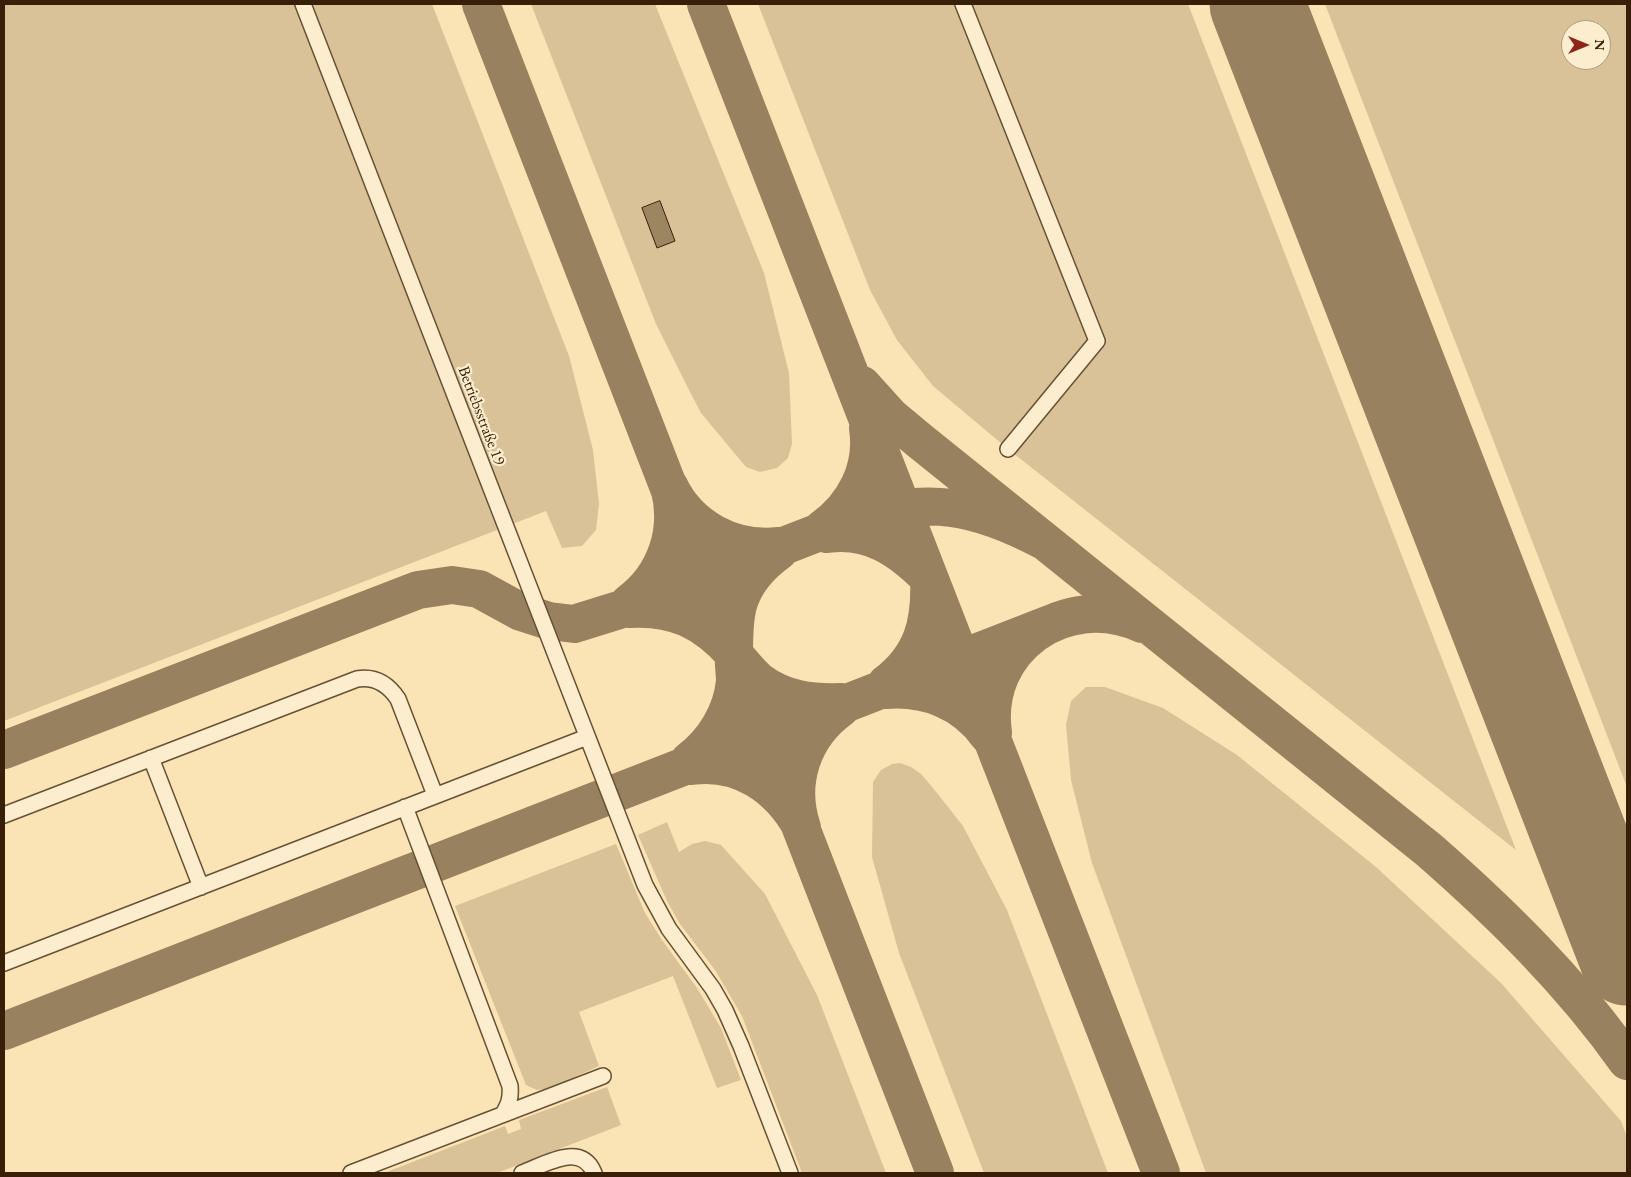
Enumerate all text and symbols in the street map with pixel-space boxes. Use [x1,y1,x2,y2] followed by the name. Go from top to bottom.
[1561,20,1611,70] north arrow
[1591,39,1609,51] text: N
[453,364,509,468] street label: Betriebsstraße 19

